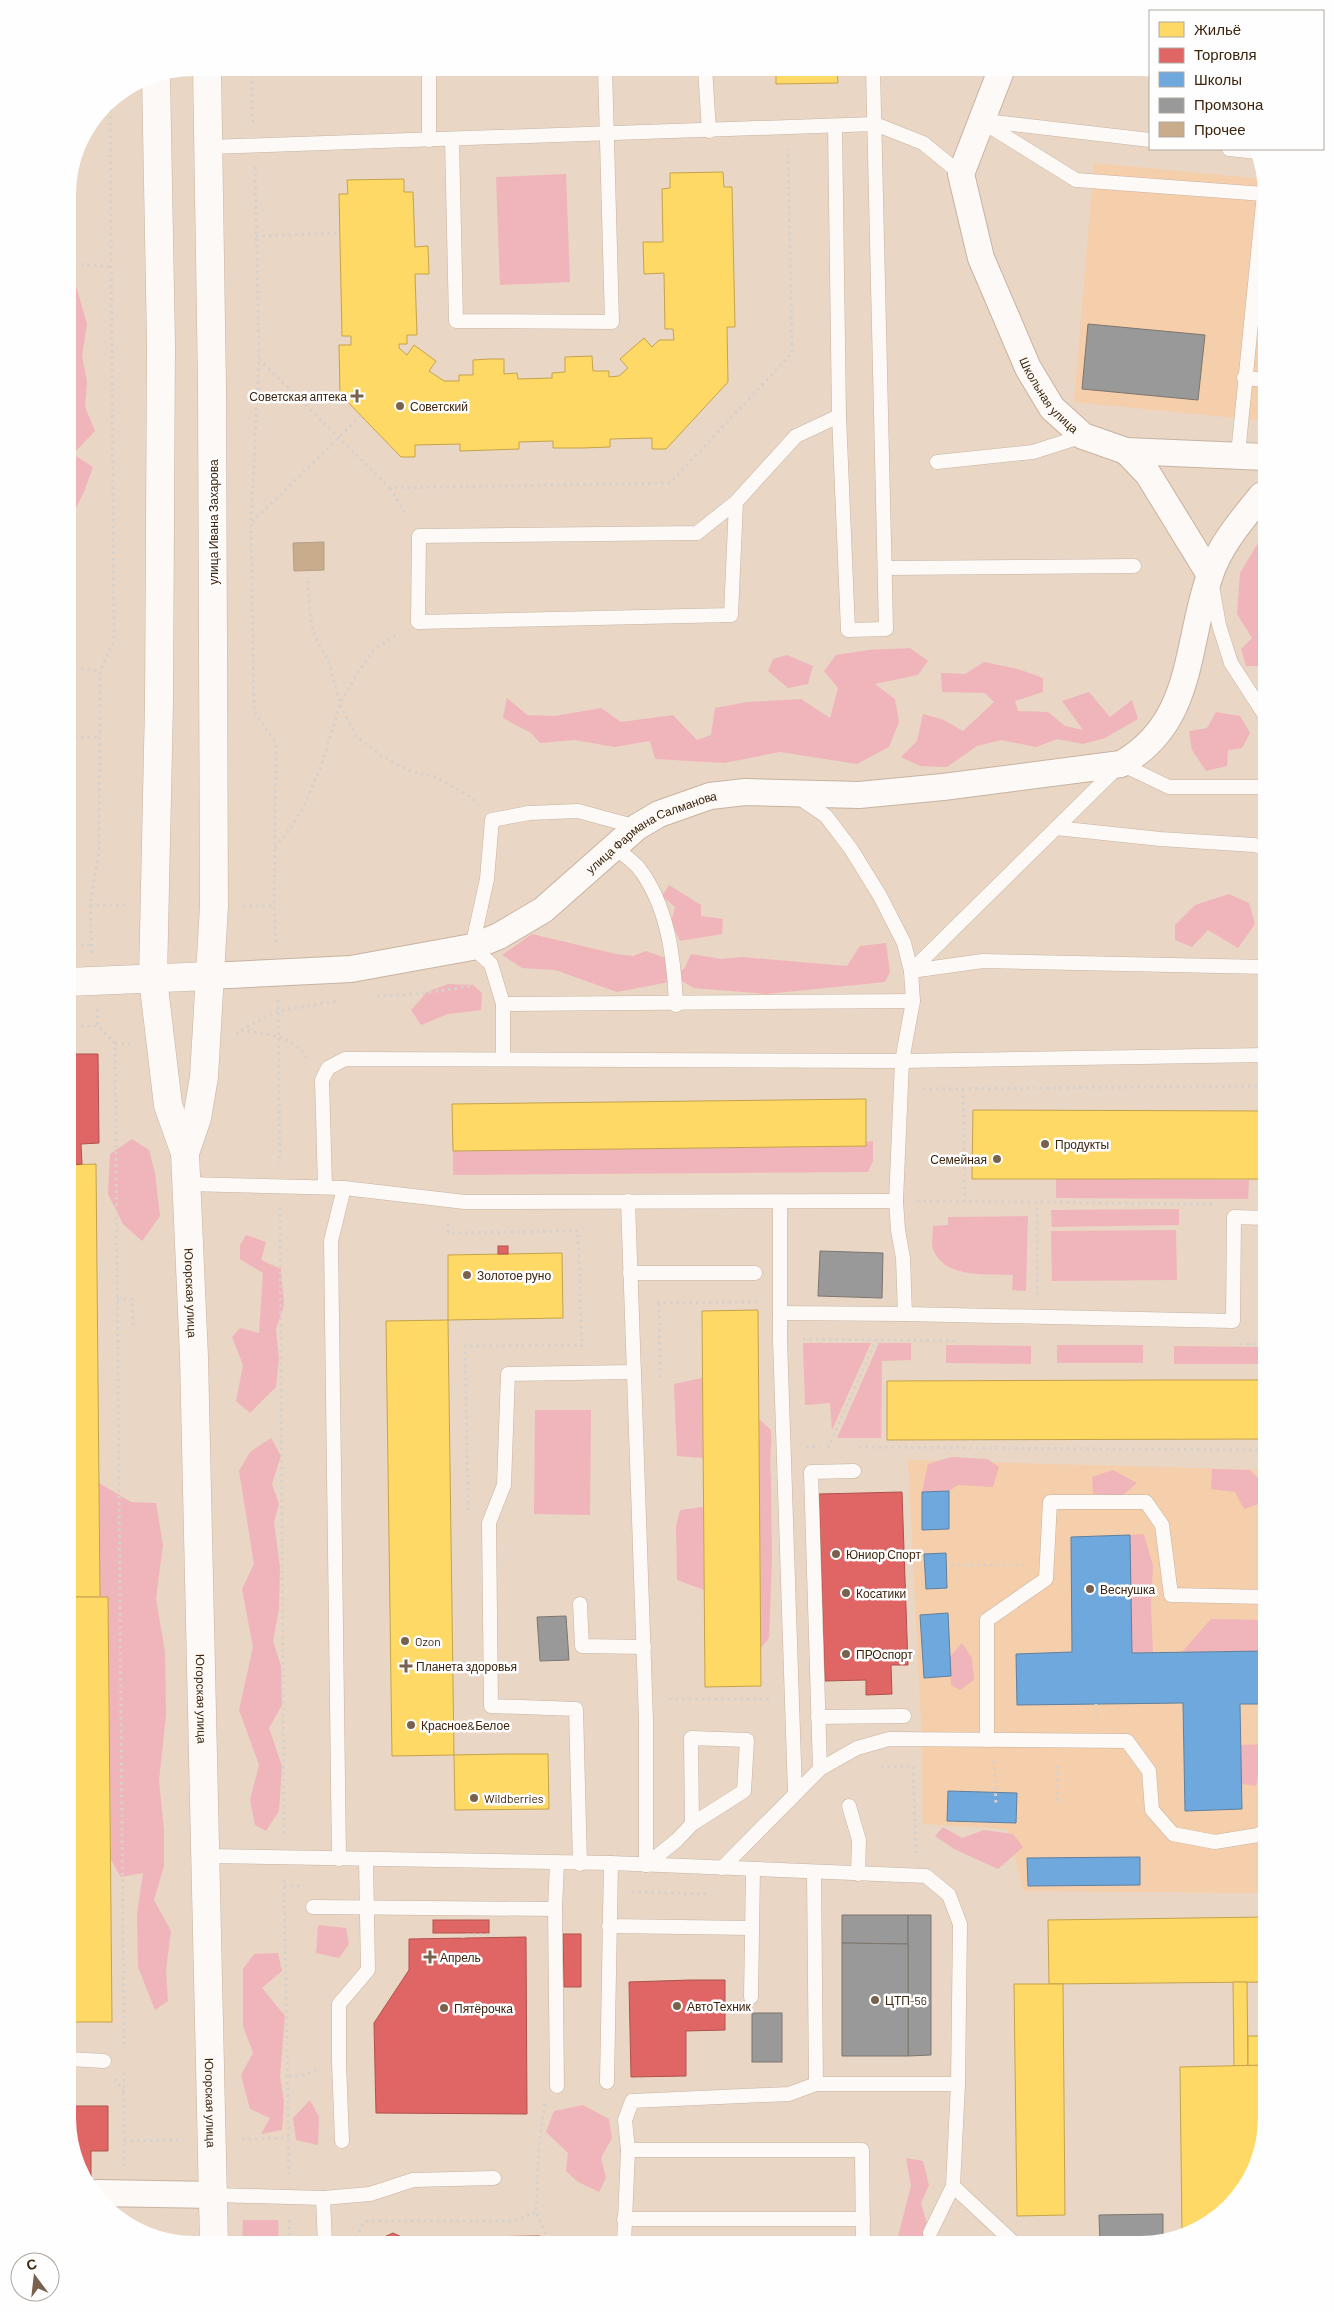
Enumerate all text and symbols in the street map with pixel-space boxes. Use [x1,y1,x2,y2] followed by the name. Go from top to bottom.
[1149,10,1324,150] legend
[1194,20,1241,38] text: Жильё
[1194,45,1257,63] text: Торговля
[1194,70,1242,88] text: Школы
[1194,95,1264,113] text: Промзона
[1194,120,1246,138] text: Прочее
[1017,355,1082,436] street label: Школьная улица
[249,389,347,403] place label: Советская аптека
[351,390,363,402] marker: Советская аптека
[410,399,468,413] place label: Советский
[394,400,406,412] marker: Советский
[206,459,221,585] street label: улица Ивана Захарова
[583,788,718,877] street label: улица Фармана Салманова
[1055,1137,1109,1152] place label: Продукты
[1039,1138,1051,1150] marker: Продукты
[930,1152,987,1166] place label: Семейная
[991,1153,1003,1165] marker: Семейная
[182,1248,200,1338] street label: Югорская улица
[477,1268,551,1283] place label: Золотое руно
[461,1269,473,1281] marker: Золотое руно
[846,1547,921,1562] place label: Юниор Спорт
[830,1548,842,1560] marker: Юниор Спорт
[1100,1582,1155,1597] place label: Веснушка
[1084,1583,1096,1595] marker: Веснушка
[856,1586,906,1600] place label: Косатики
[840,1587,852,1599] marker: Косатики
[415,1634,441,1648] place label: Ozon
[399,1635,411,1647] marker: Ozon
[856,1647,913,1662] place label: ПРОспорт
[840,1648,852,1660] marker: ПРОспорт
[193,1654,210,1744] street label: Югорская улица
[416,1659,517,1674] place label: Планета здоровья
[400,1660,412,1672] marker: Планета здоровья
[421,1718,510,1733] place label: Красное&Белое
[405,1719,417,1731] marker: Красное&Белое
[484,1791,544,1805] place label: Wildberries
[468,1792,480,1804] marker: Wildberries
[440,1950,481,1965] place label: Апрель
[424,1951,436,1963] marker: Апрель
[885,1993,927,2008] place label: ЦТП-56
[869,1994,881,2006] marker: ЦТП-56
[687,1999,752,2013] place label: АвтоТехник
[671,2000,683,2012] marker: АвтоТехник
[454,2001,513,2016] place label: Пятёрочка
[438,2002,450,2014] marker: Пятёрочка
[202,2058,219,2148] street label: Югорская улица
[10,2252,60,2302] north arrow
[24,2254,39,2273] text: С

